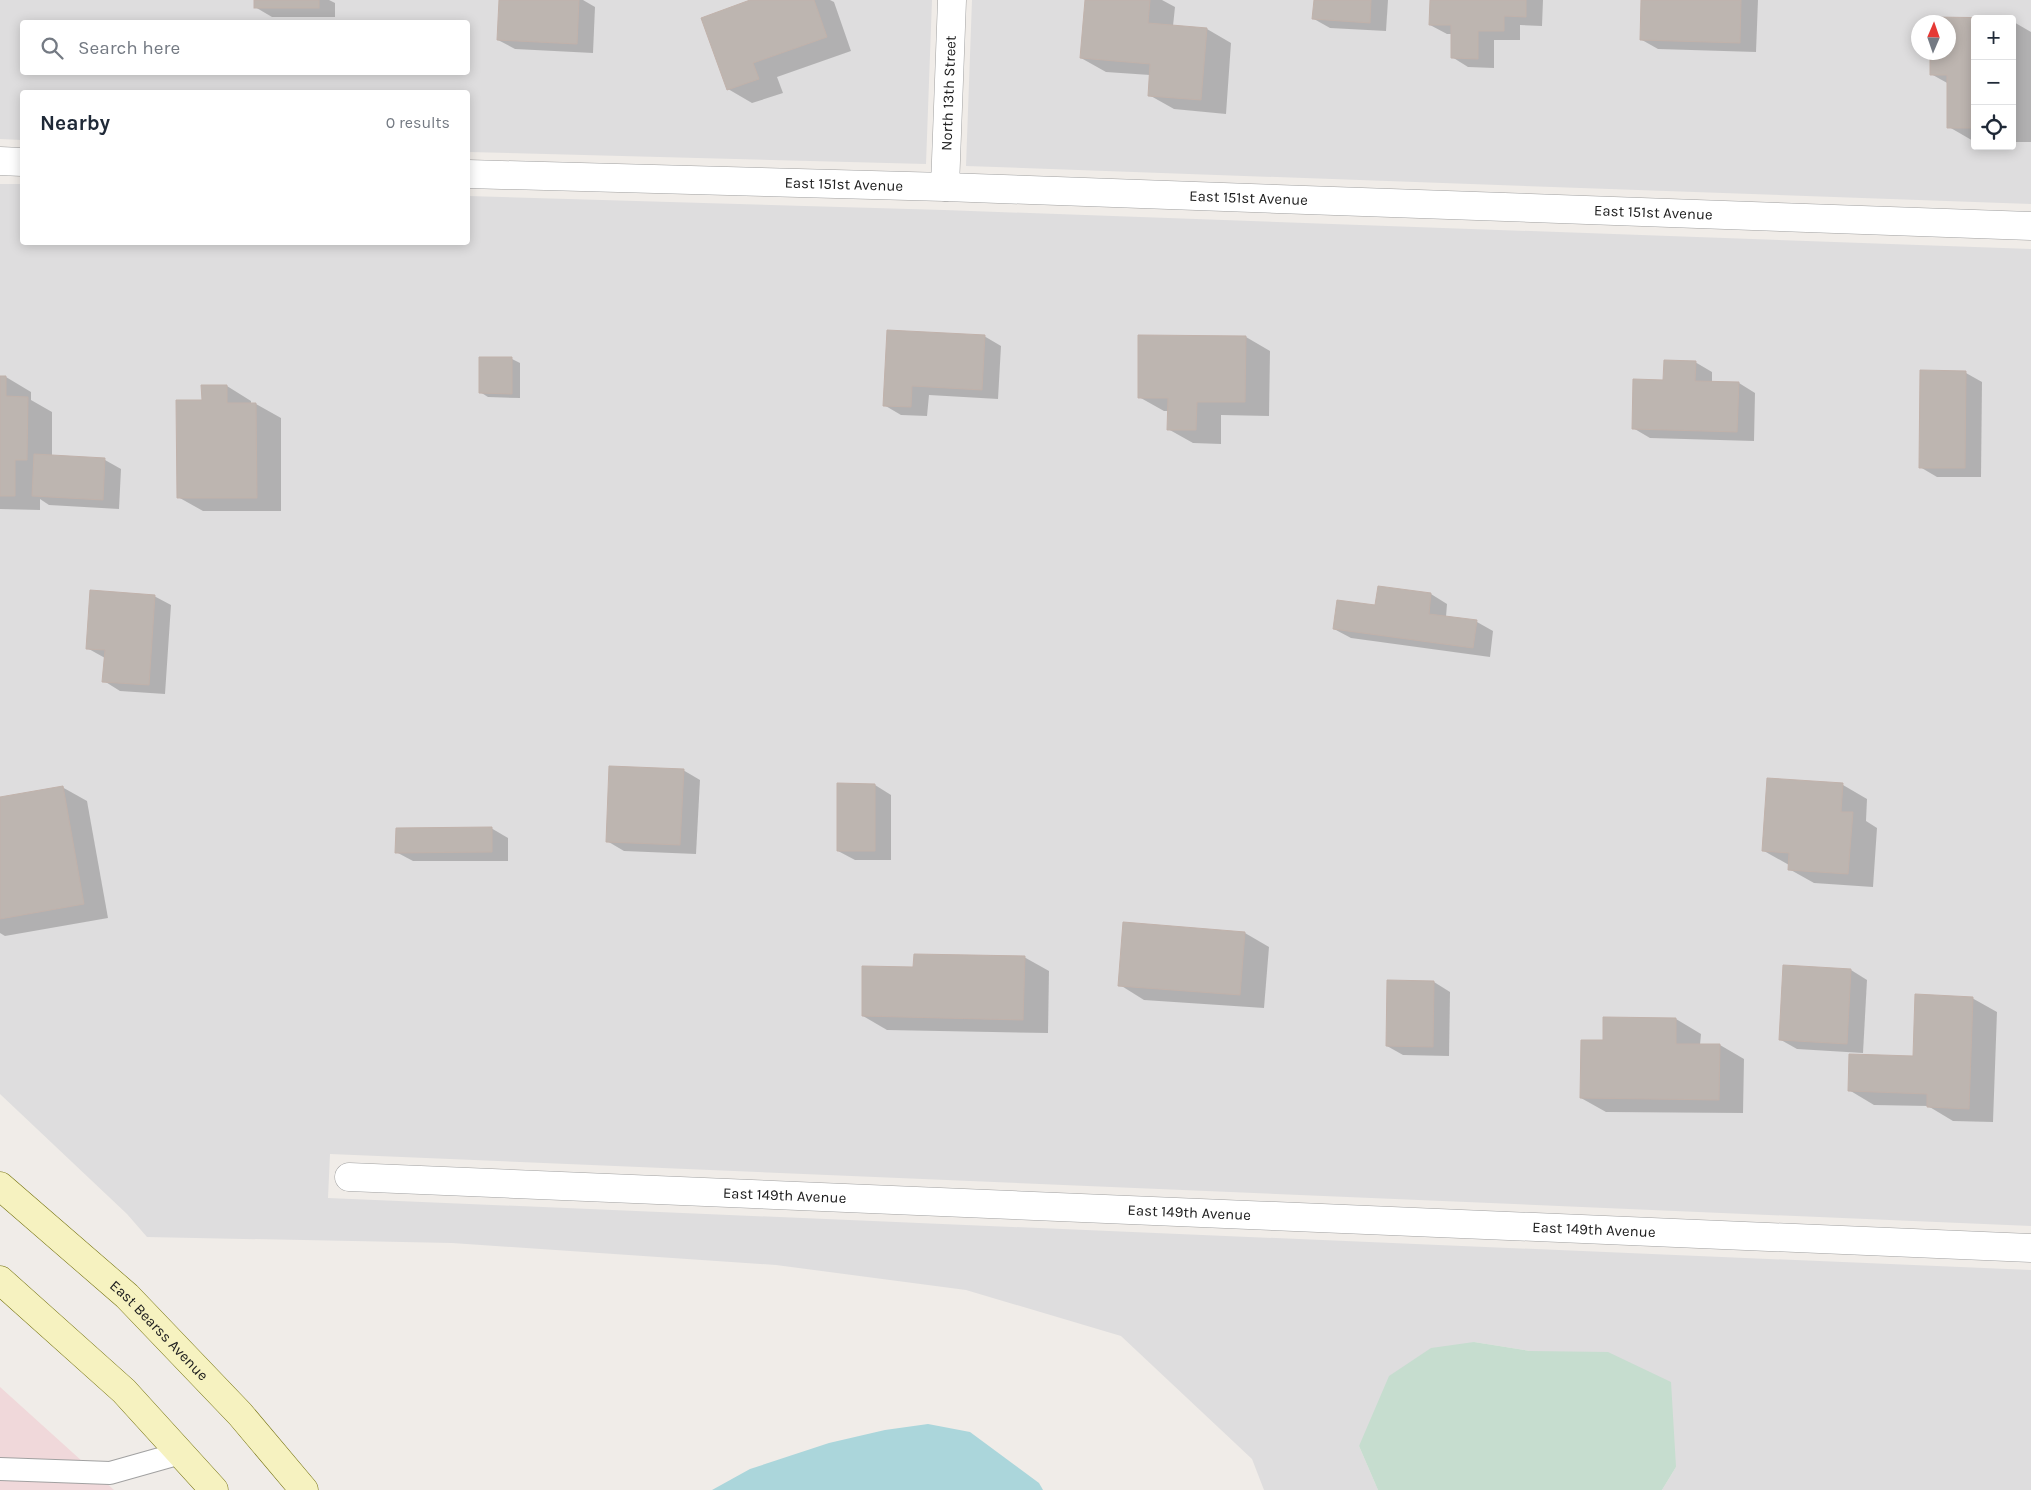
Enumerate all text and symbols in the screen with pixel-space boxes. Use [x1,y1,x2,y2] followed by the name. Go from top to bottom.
[1911,15,1956,60] north arrow
[1971,15,2016,150] map controls
[1971,15,2016,60] button: +
[20,20,470,75] search box
[38,34,66,62] icon: search
[937,35,960,151] street label: North 13th Street
[78,37,180,59] text: Search here
[1971,60,2016,105] button: −
[1971,105,2016,150] button: locate
[40,111,110,135] text: Nearby
[386,113,450,132] text: 0 results
[784,174,903,195] street label: East 151st Avenue
[1189,187,1308,209] street label: East 151st Avenue
[1594,201,1713,224] street label: East 151st Avenue
[723,1184,847,1207] street label: East 149th Avenue
[1127,1201,1251,1224] street label: East 149th Avenue
[1532,1218,1656,1241] street label: East 149th Avenue
[106,1276,212,1384] street label: East Bearss Avenue

